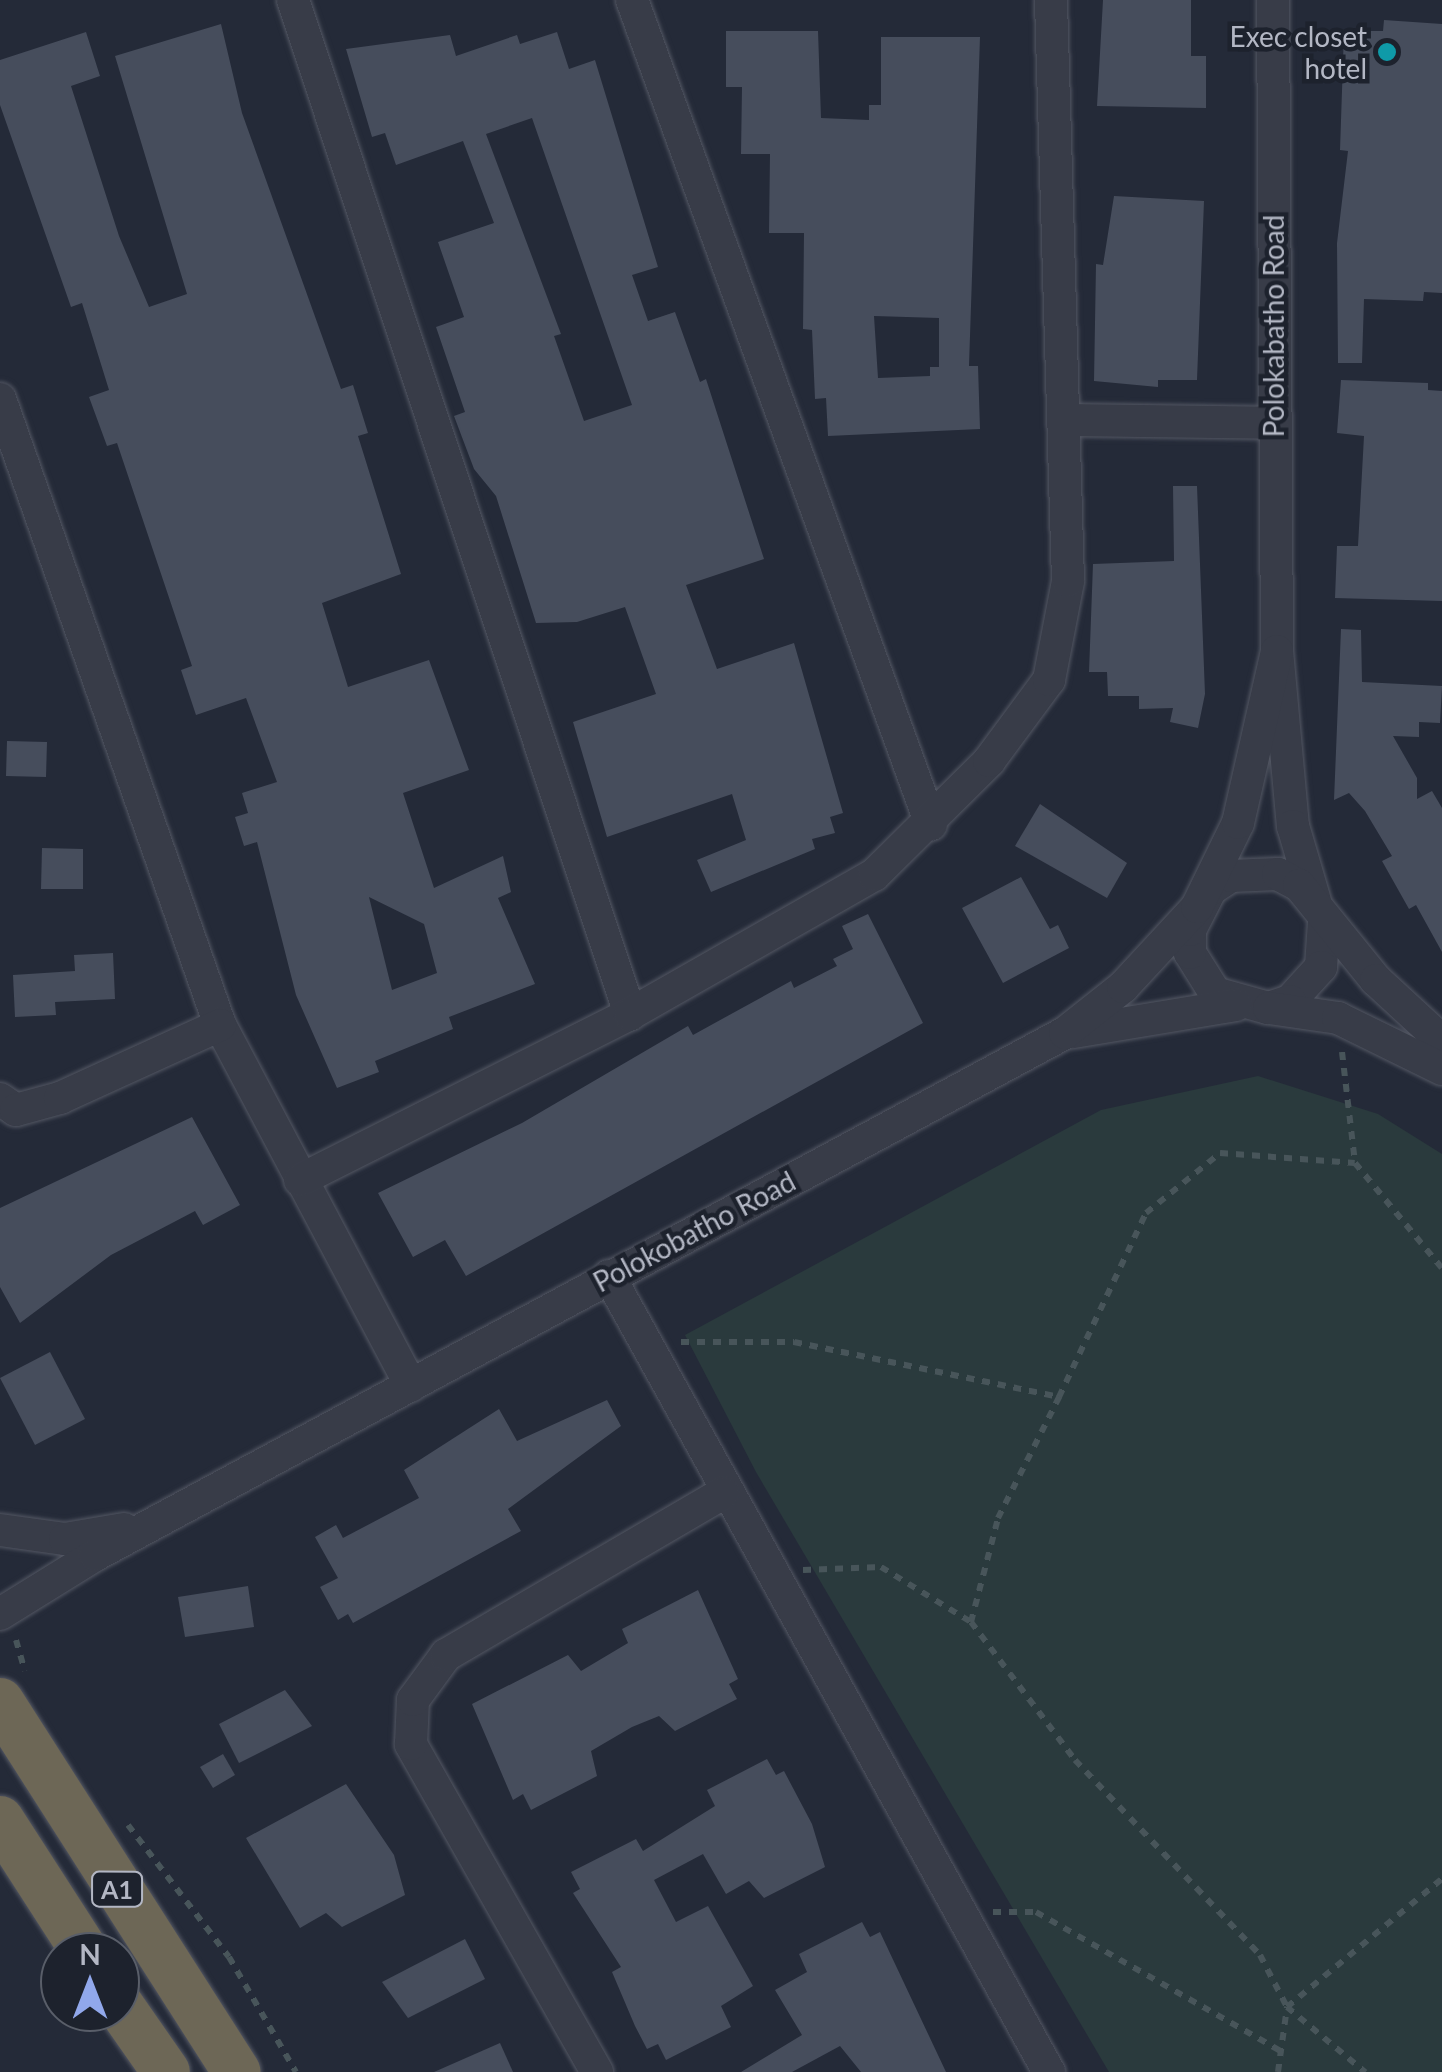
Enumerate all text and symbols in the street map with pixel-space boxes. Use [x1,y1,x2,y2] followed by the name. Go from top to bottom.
[1229,19,1367,85] place label: Exec closet hotel
[1376,41,1398,63] marker: Exec closet hotel
[1256,215,1290,437] street label: Polokabatho Road
[587,1164,801,1298] street label: Polokobatho Road
[90,1869,144,1909] road number: A1
[40,1932,140,2032] north arrow
[79,1937,101,1971] text: N

